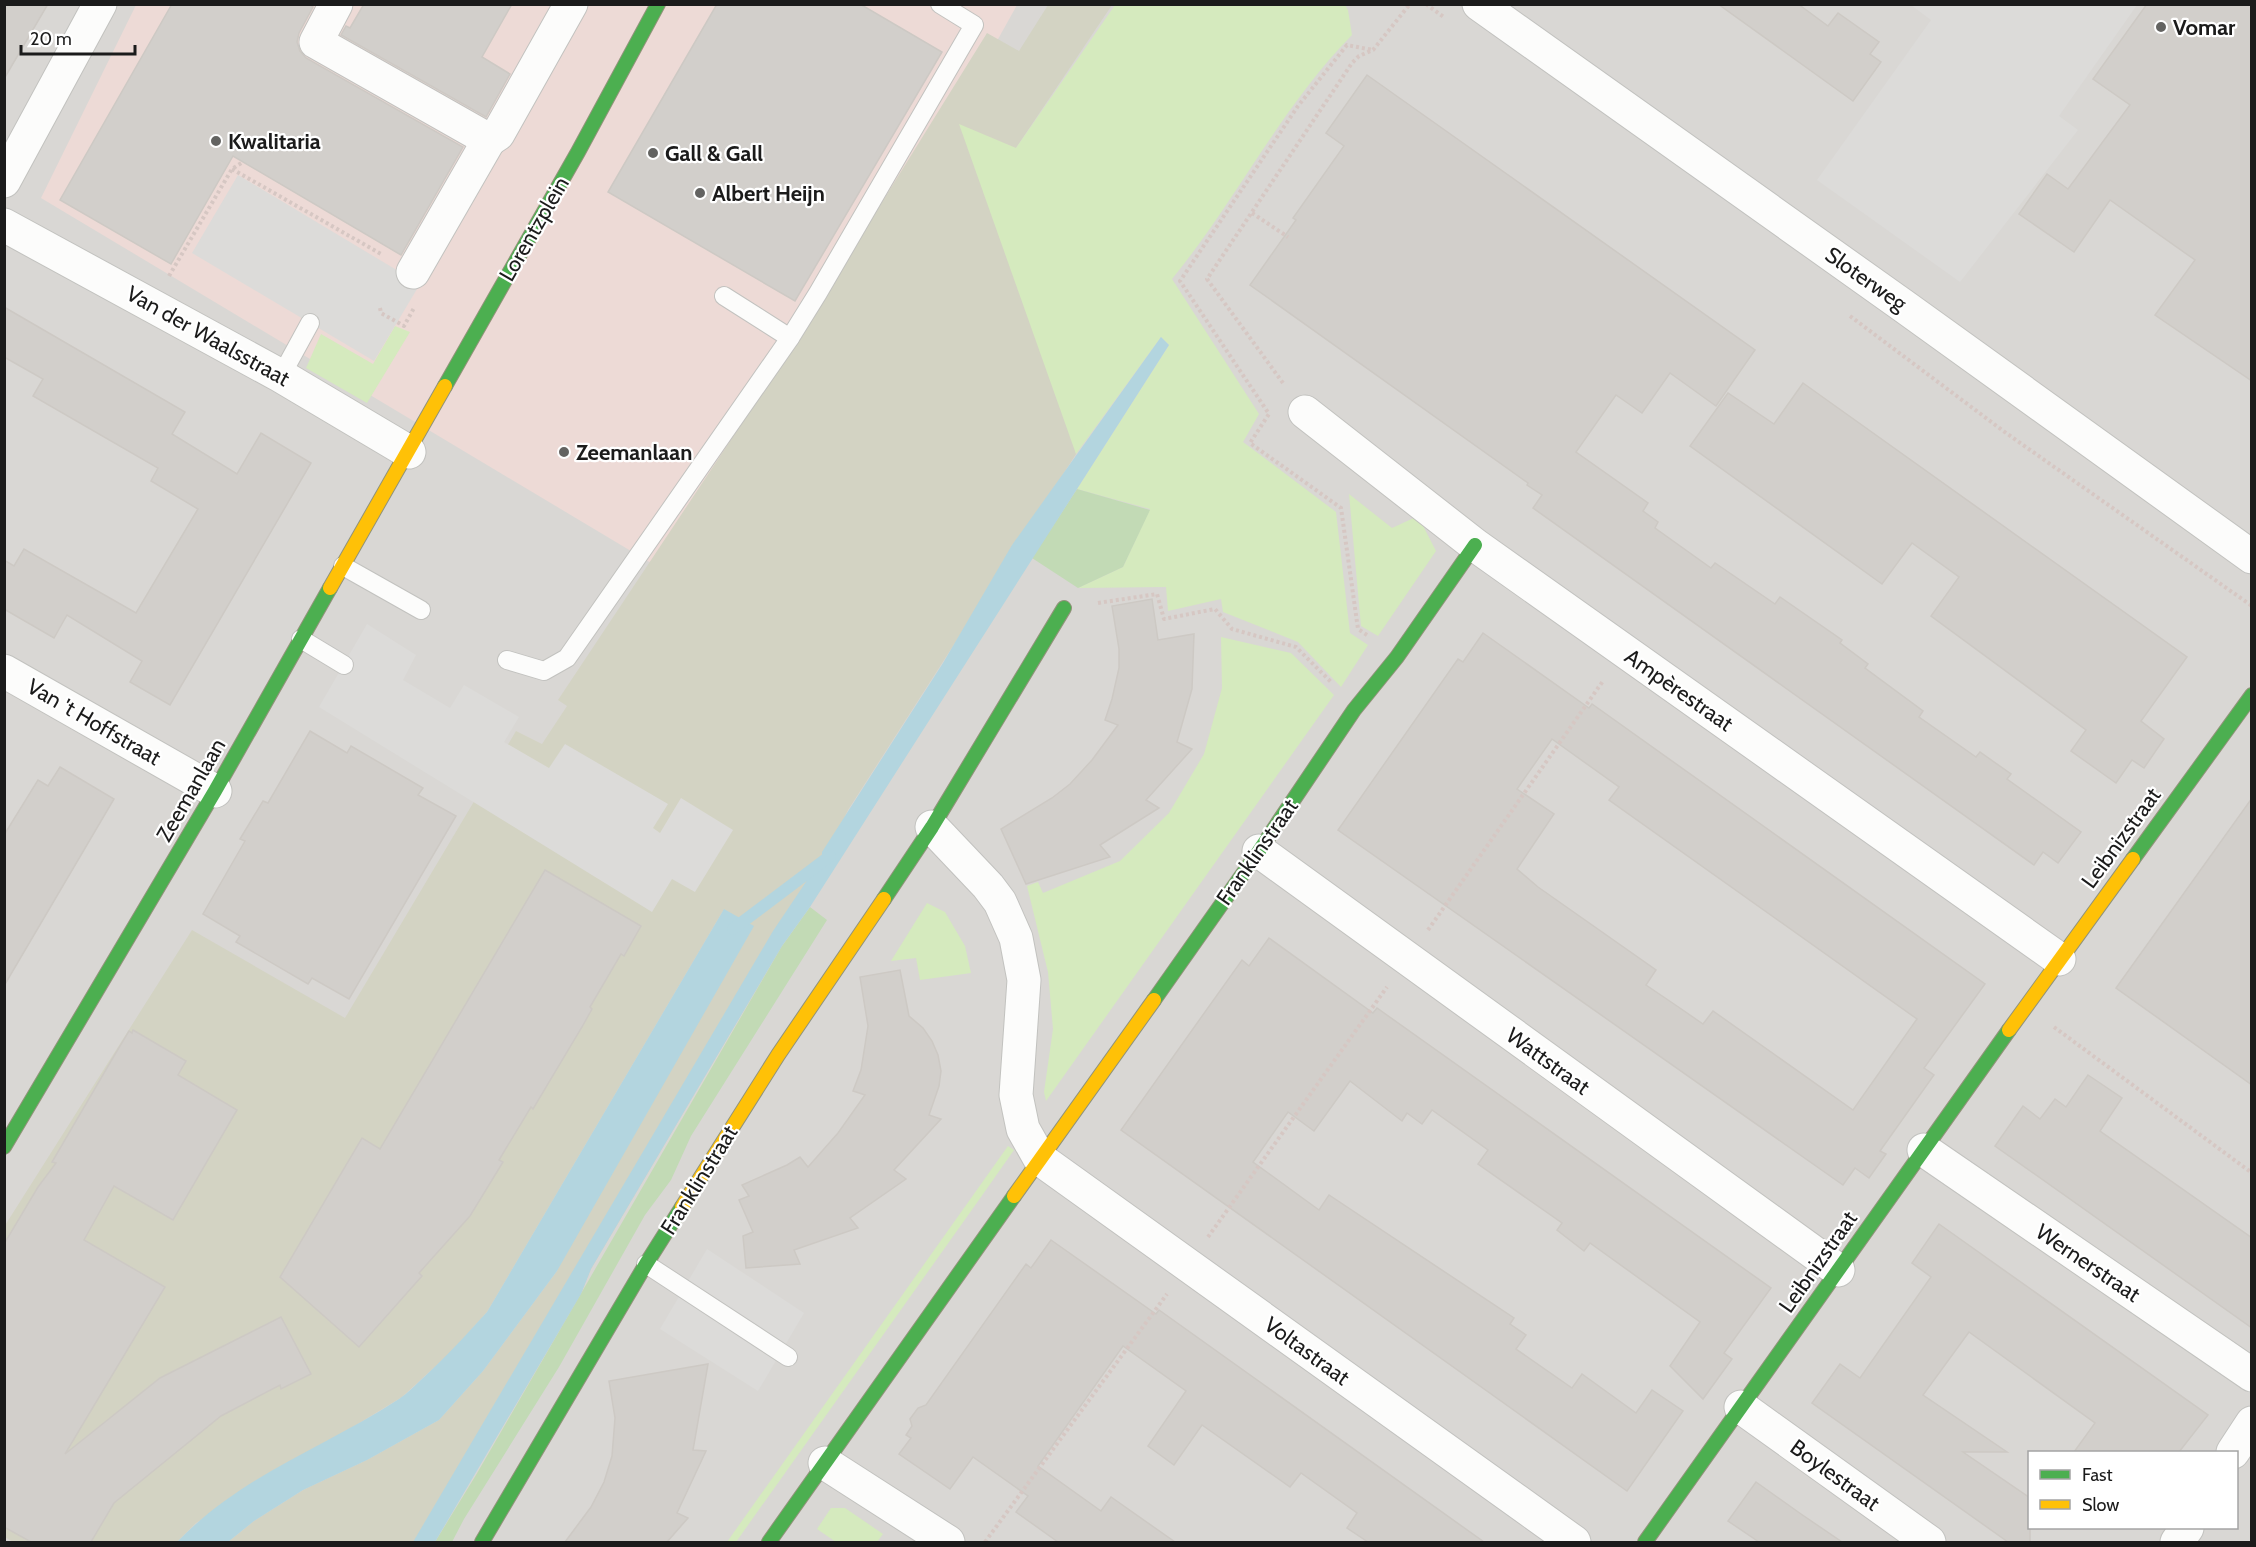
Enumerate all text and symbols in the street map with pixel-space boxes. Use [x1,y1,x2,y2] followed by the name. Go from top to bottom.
[2173,14,2236,41] place label: Vomar
[21,18,135,56] scale bar
[2154,20,2168,34] marker: Vomar
[30,28,72,50] text: 20 m
[228,128,321,155] place label: Kwalitaria
[209,134,223,148] marker: Kwalitaria
[665,140,763,167] place label: Gall & Gall
[646,146,660,160] marker: Gall & Gall
[493,172,575,286] street label: Lorentzplein
[712,180,825,207] place label: Albert Heijn
[693,186,707,200] marker: Albert Heijn
[1820,241,1913,317] street label: Sloterweg
[122,280,295,392] street label: Van der Waalsstraat
[576,439,692,466] place label: Zeemanlaan
[557,445,571,459] marker: Zeemanlaan
[1620,643,1739,738] street label: Ampèrestraat
[22,673,166,771] street label: Van 't Hoffstraat
[151,734,231,846] street label: Zeemanlaan
[2075,782,2167,894] street label: Leibnizstraat
[1210,793,1304,910] street label: Franklinstraat
[1501,1022,1596,1101] street label: Wattstraat
[655,1120,744,1240] street label: Franklinstraat
[1773,1205,1863,1318] street label: Leibnizstraat
[2031,1218,2146,1308] street label: Wernerstraat
[1259,1311,1355,1391] street label: Voltastraat
[1785,1433,1886,1517] street label: Boylestraat
[2028,1451,2238,1529] legend
[2082,1464,2113,1486] text: Fast
[2082,1494,2119,1516] text: Slow

